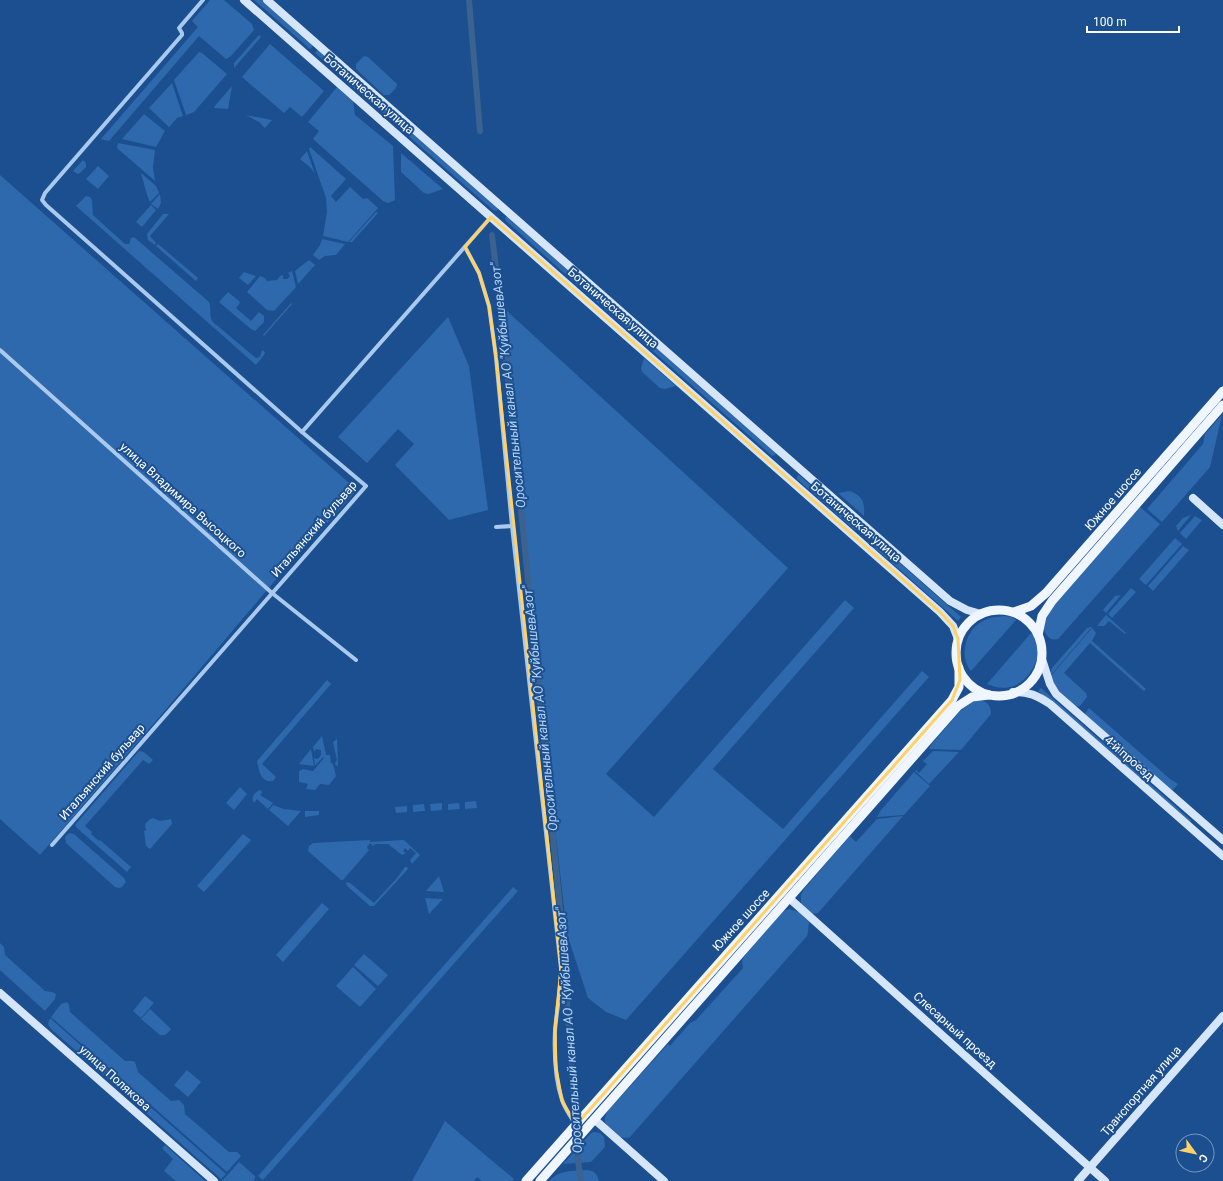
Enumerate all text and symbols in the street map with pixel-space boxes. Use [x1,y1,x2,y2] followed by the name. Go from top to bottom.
[1087,8,1179,34] scale bar
[1093,15,1127,29] text: 100 m
[321,51,417,137] street label: Ботаническая улица
[488,260,528,509] water label: Оросительный канал АО "КуйбышевАзот"
[565,265,661,351] street label: Ботаническая улица
[117,440,249,561] street label: улица Владимира Высоцкого
[1082,465,1144,533] street label: Южное шоссе
[268,478,360,580] street label: Итальянский бульвар
[808,479,904,565] street label: Ботаническая улица
[520,583,560,832] water label: Оросительный канал АО "КуйбышевАзот"
[56,721,148,823] street label: Итальянский бульвар
[1102,733,1156,783] street label: 4-й проезд
[710,886,772,954] street label: Южное шоссе
[553,905,585,1154] water label: Оросительный канал АО "КуйбышевАзот"
[911,989,999,1071] street label: Слесарный проезд
[76,1042,154,1114] street label: улица Полякова
[1098,1043,1184,1139] street label: Транспортная улица
[1175,1133,1215,1173] north arrow
[1196,1152,1210,1165] text: С

